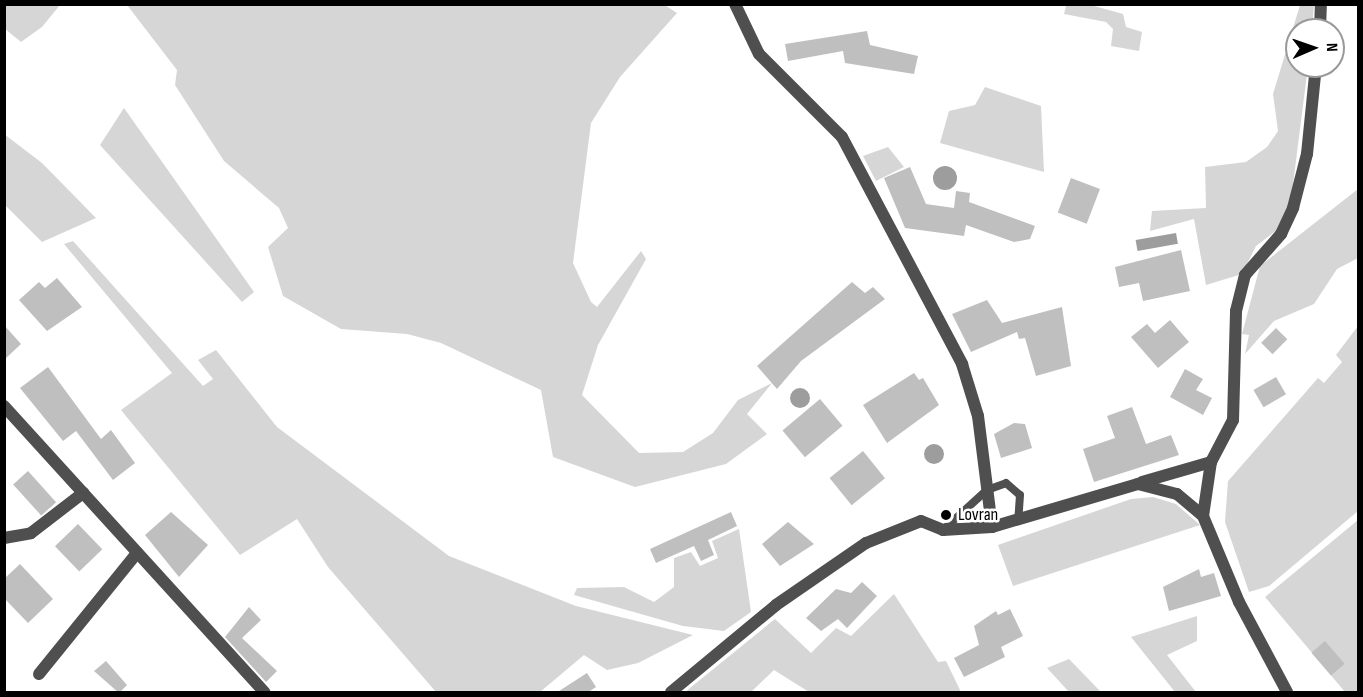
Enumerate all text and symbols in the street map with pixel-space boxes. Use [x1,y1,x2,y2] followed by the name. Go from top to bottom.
[1285,18,1345,78] north arrow
[1322,43,1341,52] text: N
[958,504,998,526] place label: Lovran
[939,508,953,522] marker: Lovran

